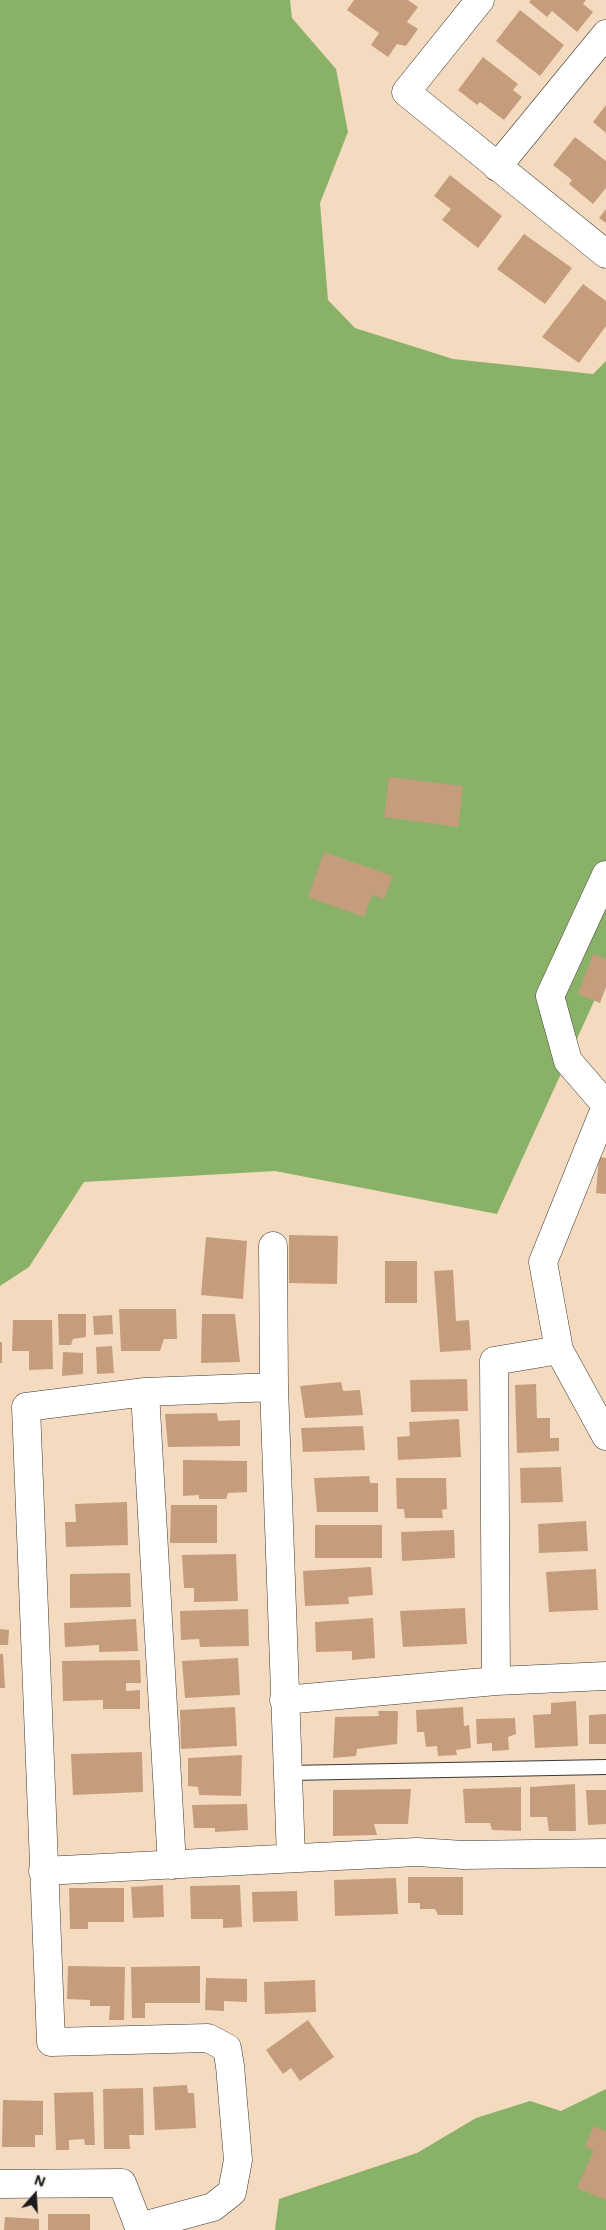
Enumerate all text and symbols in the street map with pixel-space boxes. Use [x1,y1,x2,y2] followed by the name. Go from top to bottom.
[10,2170,60,2220] north arrow
[32,2170,48,2191] text: N

